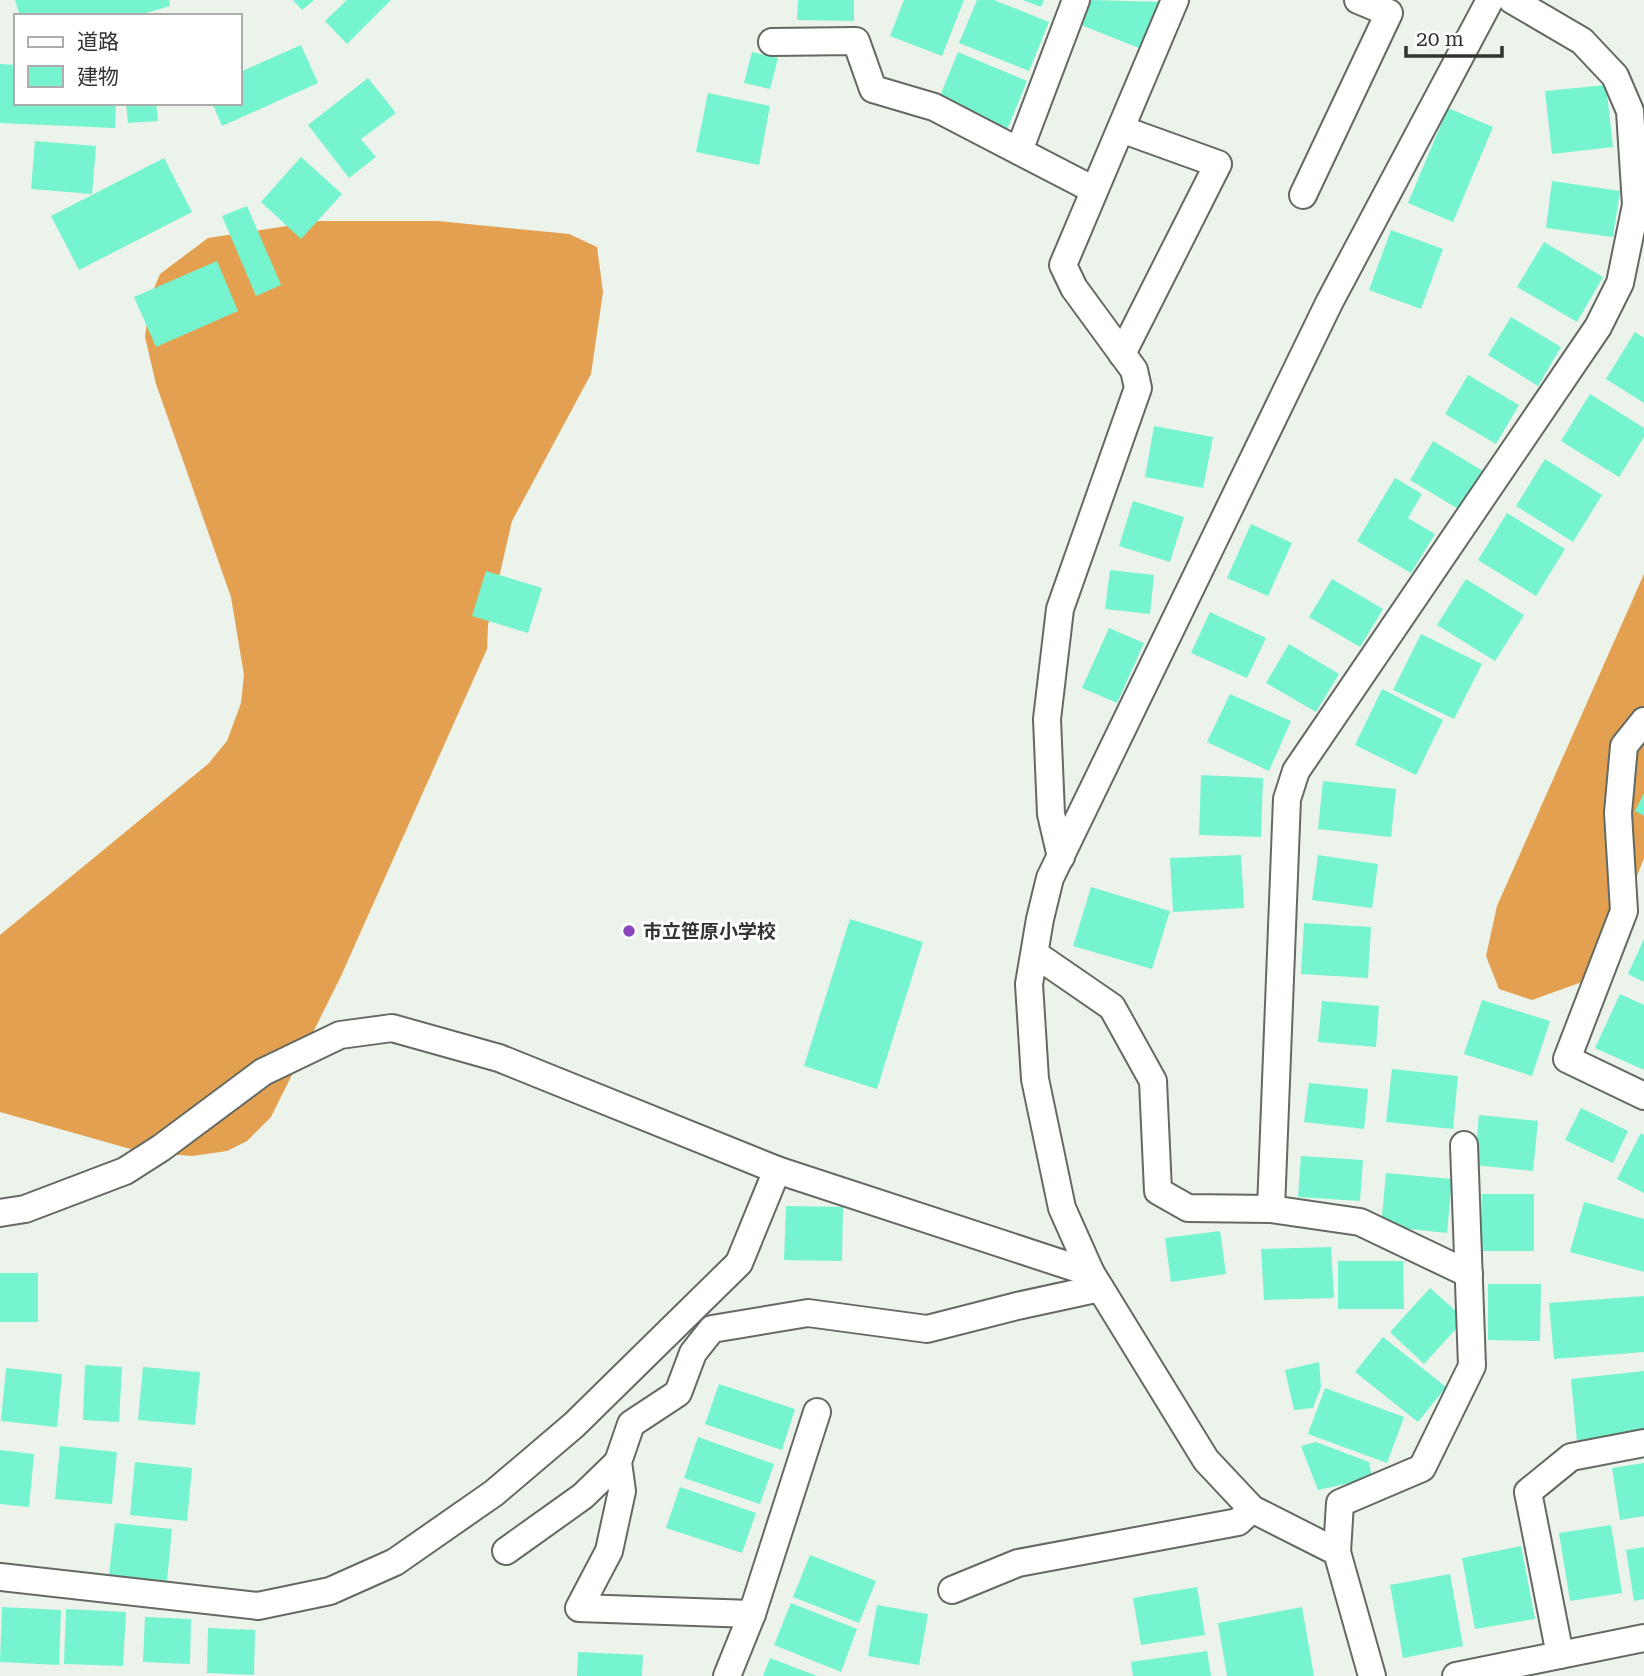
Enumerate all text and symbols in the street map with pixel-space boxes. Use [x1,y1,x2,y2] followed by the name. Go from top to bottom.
[14,14,242,105] legend
[1406,14,1502,58] scale bar
[1416,27,1464,51] text: 20 m
[77,30,119,54] text: 道路
[77,65,119,89] text: 建物
[643,920,776,943] place label: 市立笹原小学校
[621,923,637,939] marker: 市立笹原小学校

